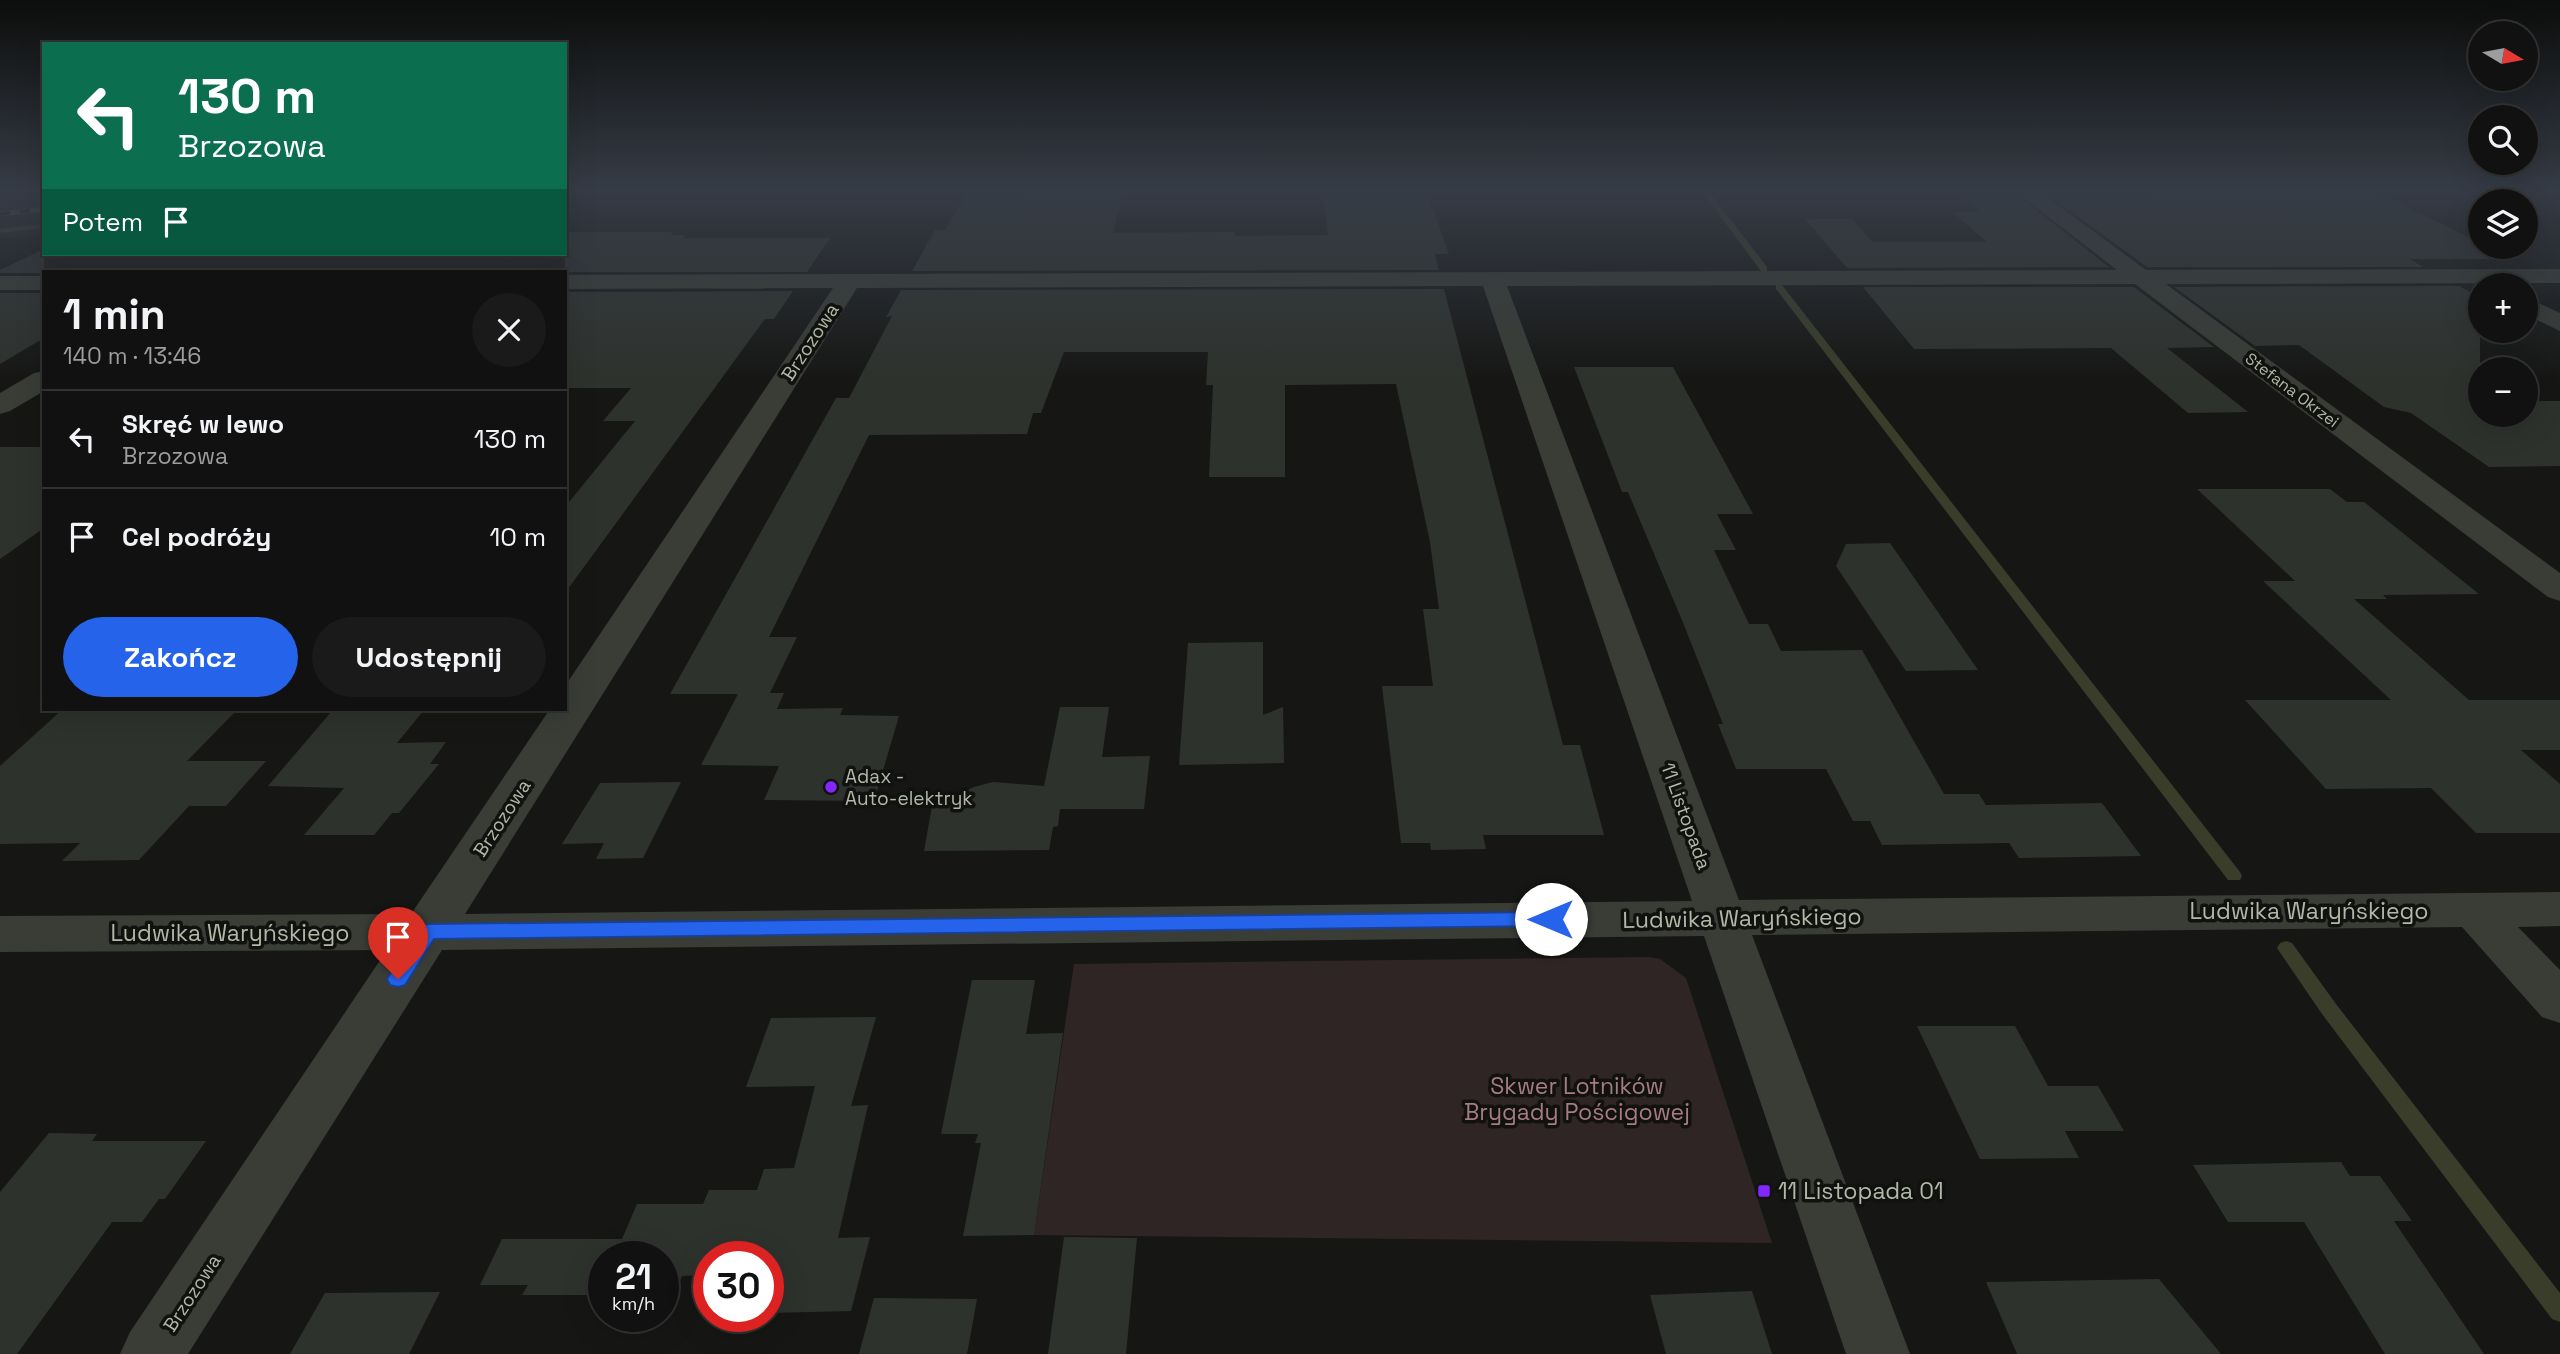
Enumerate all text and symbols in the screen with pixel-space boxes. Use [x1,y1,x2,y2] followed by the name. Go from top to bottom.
[2468,21,2538,91] north arrow
[2468,21,2538,427] map controls
[178,65,316,127] text: 130 m
[63,70,154,161] icon: left
[2468,105,2538,175] button: search
[178,126,326,166] text: Brzozowa
[2468,189,2538,259] button: layers
[157,203,195,241] icon: arrive
[63,205,143,239] text: Potem
[2468,273,2538,343] button: +
[63,288,166,341] text: 1 min
[472,293,546,367] button: close
[776,298,844,386] street label: Brzozowa
[63,341,201,371] text: 140 m · 13:46
[2241,348,2343,432] street label: Stefana Okrzei
[2468,357,2538,427] button: −
[122,407,284,441] text: Skręć w lewo
[63,420,101,458] icon: left
[474,422,546,456] text: 130 m
[122,441,228,471] text: Brzozowa
[63,518,101,556] icon: arrive
[122,520,271,554] text: Cel podróży
[489,520,546,554] text: 10 m
[63,617,298,697] button: Zakończ
[312,617,546,697] button: Udostępnij
[1655,759,1717,873] street label: 11 Listopada
[845,764,973,811] place label: Adax - Auto-elektryk
[468,774,536,862] street label: Brzozowa
[823,779,839,795] marker: Adax - Auto-elektryk
[1514,882,1588,956] position arrow
[2189,896,2429,926] street label: Ludwika Waryńskiego
[1622,901,1862,935] street label: Ludwika Waryńskiego
[368,907,428,979] pin
[110,918,350,948] street label: Ludwika Waryńskiego
[379,918,417,956] icon: arrive
[1464,1071,1690,1127] park label: Skwer Lotników Brygady Pościgowej
[1778,1176,1944,1206] place label: 11 Listopada 01
[1756,1183,1772,1199] marker: 11 Listopada 01
[693,1241,784,1332] speed limit sign: 30
[158,1249,226,1337] street label: Brzozowa
[615,1255,652,1299] text: 21
[612,1292,655,1315] text: km/h

